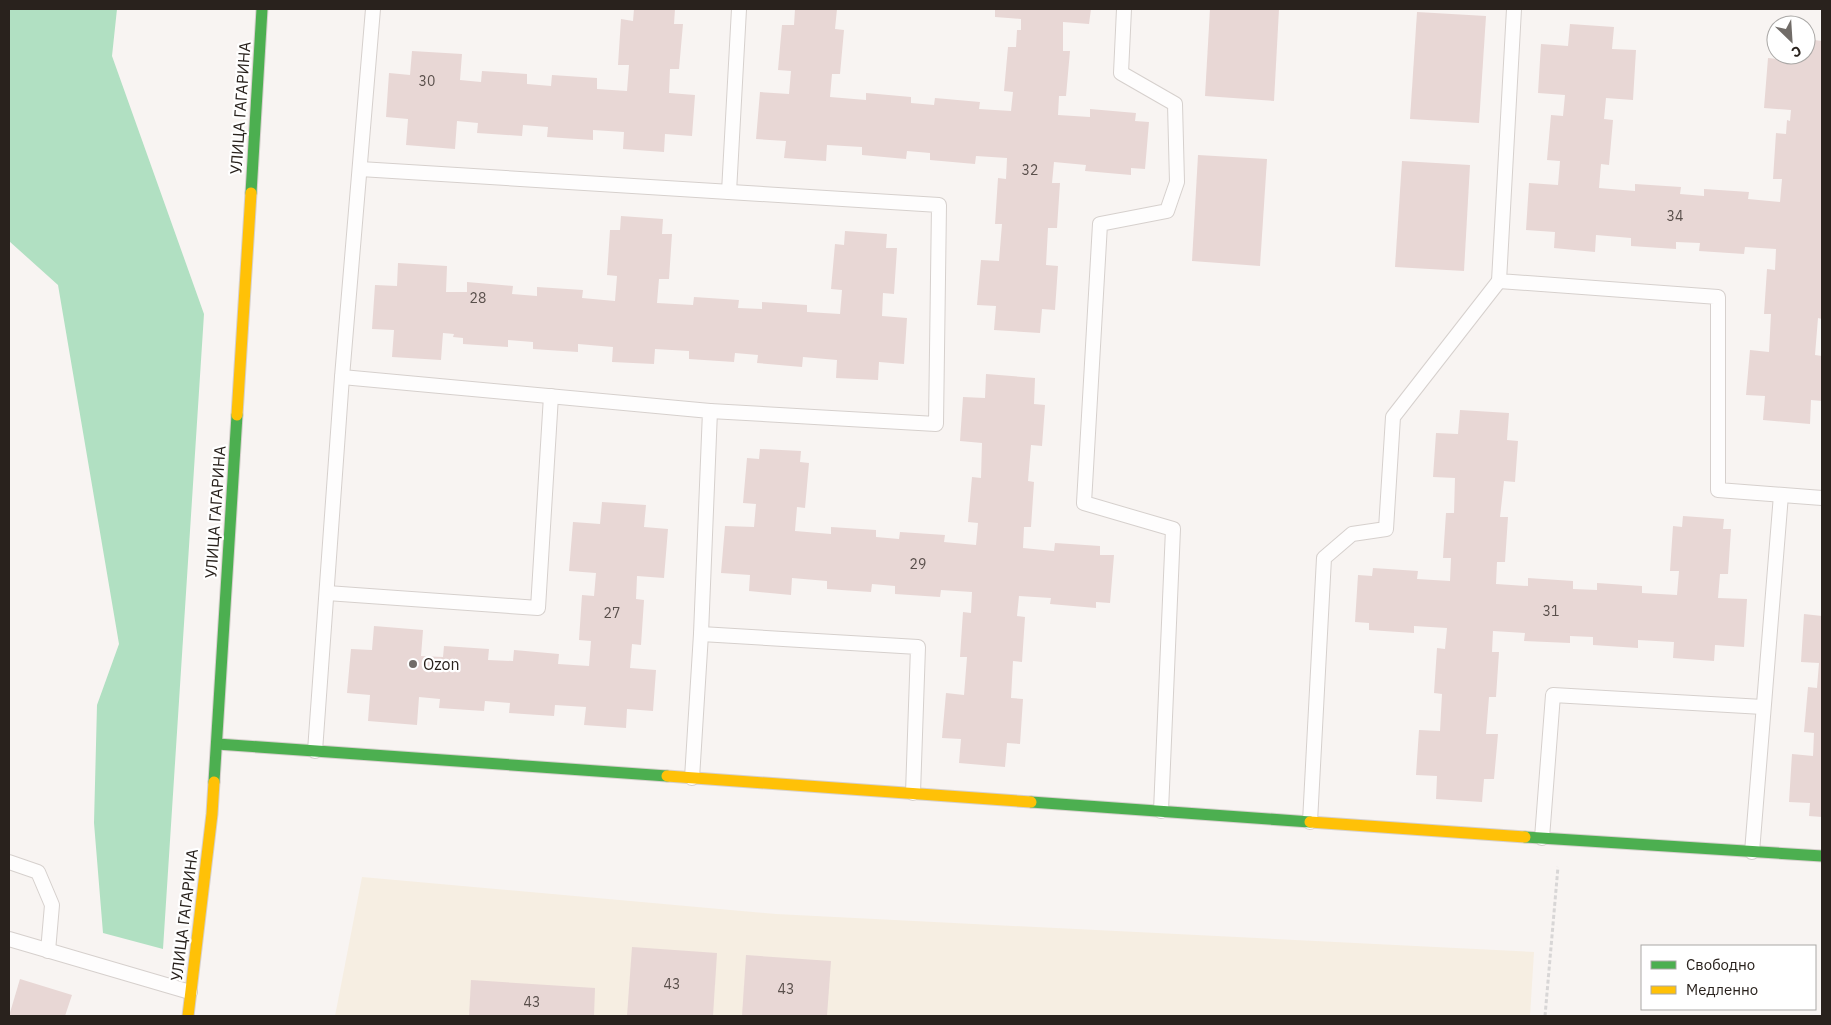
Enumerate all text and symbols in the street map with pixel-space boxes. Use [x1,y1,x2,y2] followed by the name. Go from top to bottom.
[1766,15,1816,65] north arrow
[225,41,255,175] street label: УЛИЦА ГАГАРИНА
[1789,42,1804,62] text: С
[419,72,435,90] house number: 30
[1022,161,1038,179] house number: 32
[1667,207,1683,225] house number: 34
[470,289,486,307] house number: 28
[200,445,230,579] street label: УЛИЦА ГАГАРИНА
[910,555,926,573] house number: 29
[1543,602,1559,620] house number: 31
[604,604,620,622] house number: 27
[423,654,460,674] place label: Ozon
[407,658,419,670] marker: Ozon
[166,848,202,982] street label: УЛИЦА ГАГАРИНА
[1641,945,1816,1010] legend
[1686,955,1755,974] text: Свободно
[664,975,680,993] house number: 43
[778,980,794,998] house number: 43
[1686,980,1758,999] text: Медленно
[524,993,540,1011] house number: 43

